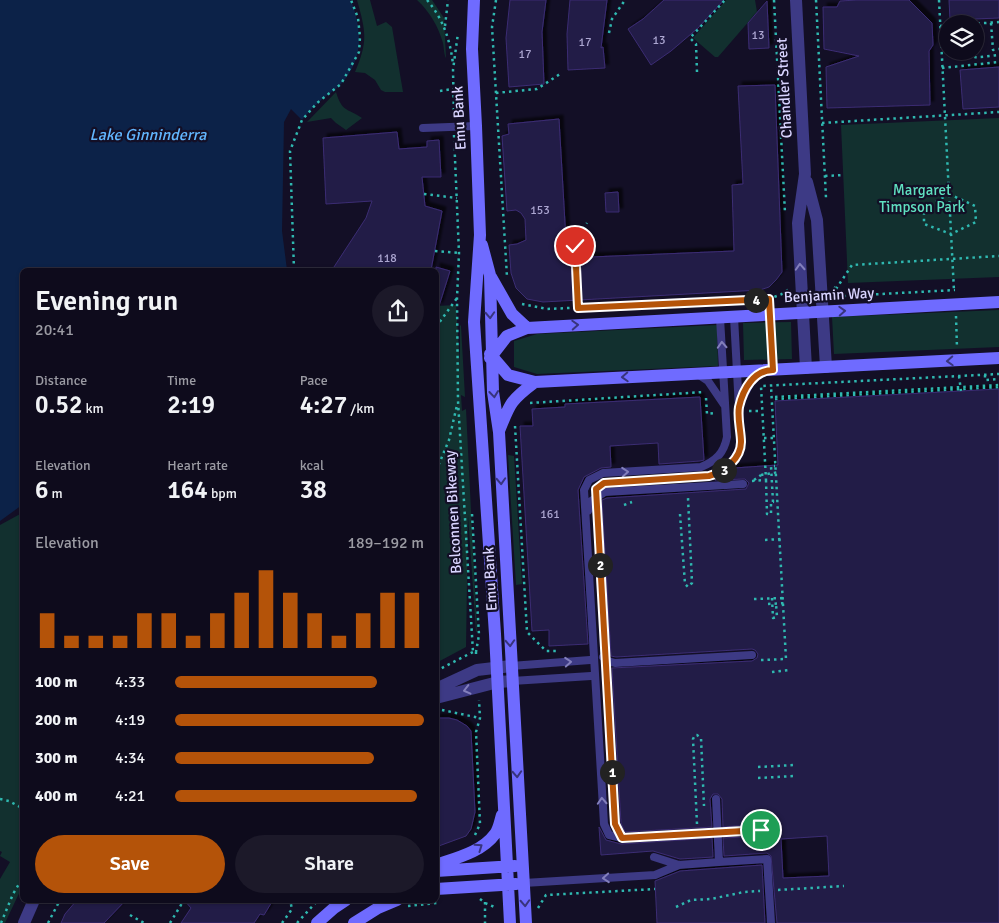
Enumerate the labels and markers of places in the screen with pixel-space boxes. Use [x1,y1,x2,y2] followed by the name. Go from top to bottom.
[554,225,596,267] pin
[744,288,768,312] pin: 4
[712,458,736,482] pin: 3
[588,552,612,578] pin: 2
[600,760,624,784] pin: 1
[740,809,782,851] pin

